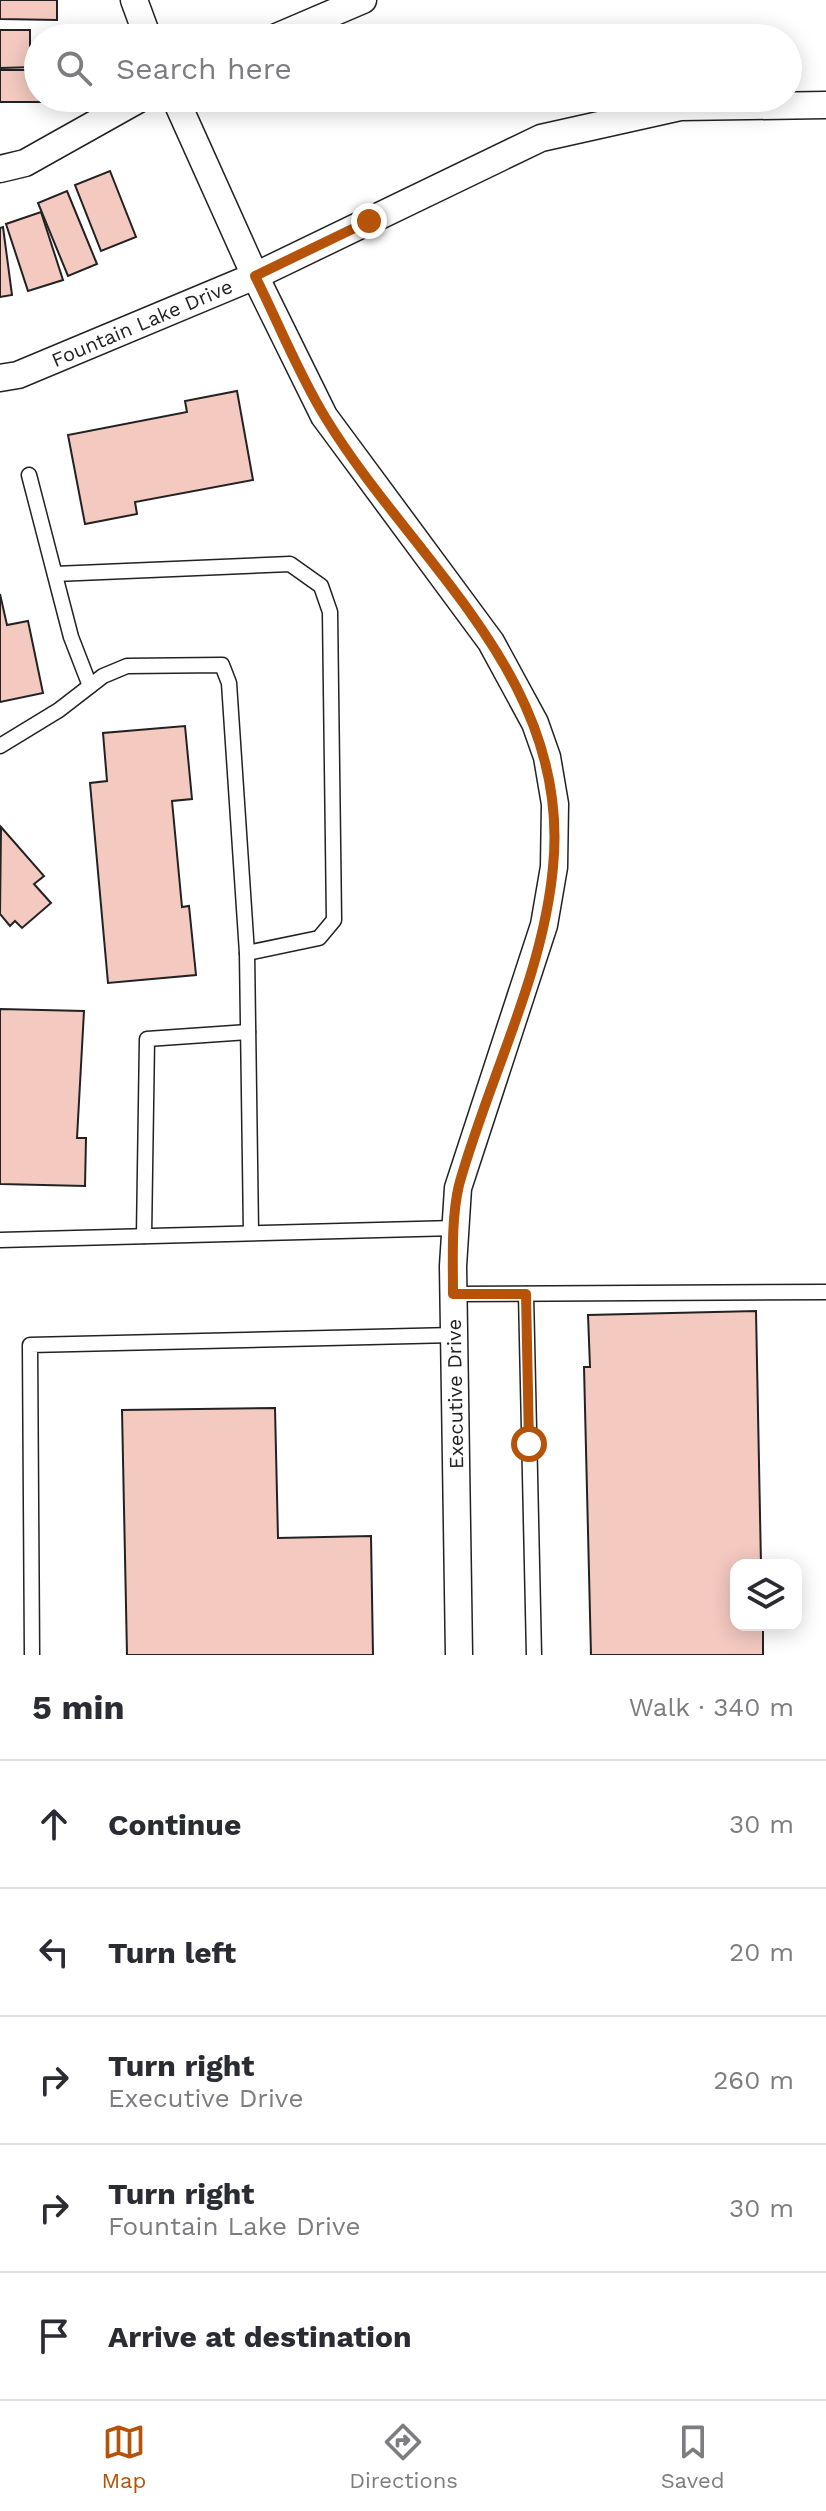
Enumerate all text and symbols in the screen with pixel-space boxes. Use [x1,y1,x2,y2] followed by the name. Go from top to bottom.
[24,24,802,112] search box
[52,46,96,90] icon: search
[116,51,292,86] text: Search here
[351,203,387,239] route end
[48,274,236,372] street label: Fountain Lake Drive
[442,1319,468,1469] street label: Executive Drive
[511,1426,547,1462] route start
[730,1559,802,1631] map controls
[730,1559,802,1631] button: layers
[32,1687,125,1727] text: 5 min
[629,1692,794,1722] text: Walk · 340 m
[32,1802,76,1846] icon: ahead
[108,1807,241,1842] text: Continue
[729,1809,794,1839] text: 30 m
[32,1930,76,1974] icon: left
[108,1935,236,1970] text: Turn left
[729,1937,794,1967] text: 20 m
[108,2048,254,2083] text: Turn right
[32,2058,76,2102] icon: right
[713,2065,794,2095] text: 260 m
[108,2083,303,2113] text: Executive Drive
[108,2176,254,2211] text: Turn right
[32,2186,76,2230] icon: right
[729,2193,794,2223] text: 30 m
[108,2211,361,2241] text: Fountain Lake Drive
[32,2314,76,2358] icon: arrive
[108,2319,412,2354] text: Arrive at destination
[101,2420,146,2493] tab: Map
[349,2420,458,2493] tab: Directions
[661,2420,725,2493] tab: Saved

